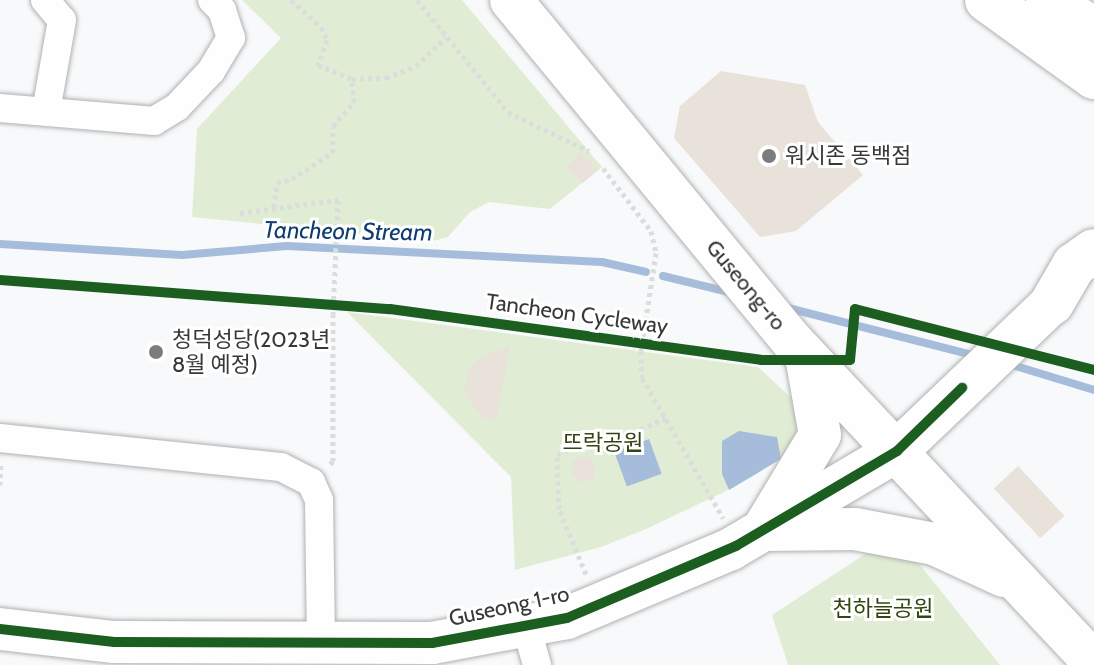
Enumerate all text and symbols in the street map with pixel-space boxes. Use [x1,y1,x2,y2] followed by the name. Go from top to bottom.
[785,143,911,169] place label: 워시존 동백점
[760,147,778,165] marker: 워시존 동백점
[263,215,433,247] water label: Tancheon Stream
[701,234,791,336] street label: Guseong-ro
[484,288,670,340] street label: Tancheon Cycleway
[172,326,330,378] place label: 청덕성당(2023년 8월 예정)
[147,343,165,361] marker: 청덕성당(2023년 8월 예정)
[563,430,643,456] park label: 뜨락공원
[447,580,571,632] street label: Guseong 1-ro
[832,596,934,622] park label: 천하늘공원

